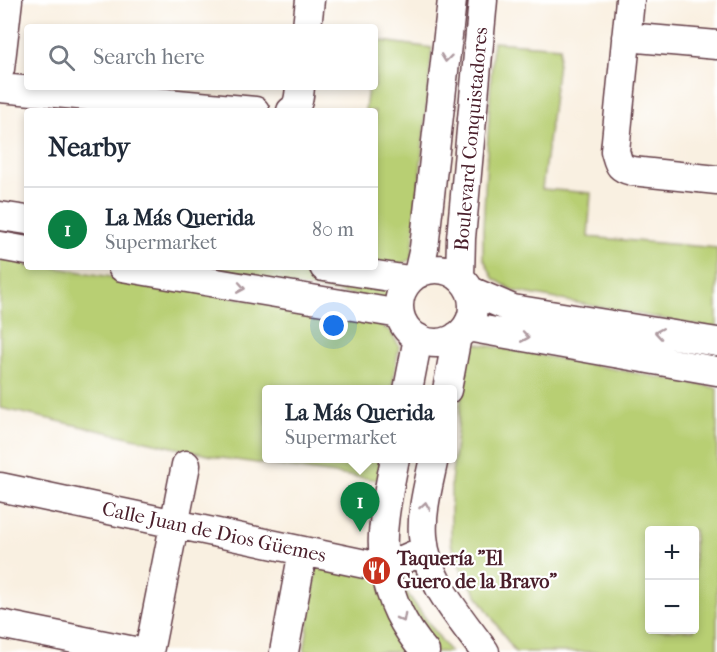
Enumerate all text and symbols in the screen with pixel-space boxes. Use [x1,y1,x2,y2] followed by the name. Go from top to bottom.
[24,24,378,90] search box
[450,26,492,252] street label: Boulevard Conquistadores
[45,41,78,74] icon: search
[93,44,205,70] text: Search here
[440,54,452,63] one-way arrow
[48,132,130,163] text: Nearby
[105,205,254,231] text: La Más Querida
[64,218,71,241] text: 1
[312,218,354,241] text: 80 m
[105,231,217,254] text: Supermarket
[237,281,246,293] one-way arrow
[319,311,348,340] your location
[655,327,664,339] one-way arrow
[519,330,529,343] one-way arrow
[262,385,457,463] popup
[285,400,434,426] text: La Más Querida
[285,426,397,449] text: Supermarket
[340,482,380,532] pin: 1
[100,497,328,567] street label: Calle Juan de Dios Güemes
[419,501,431,511] one-way arrow
[645,526,699,634] map controls
[645,526,699,580] button: +
[396,547,557,593] place label: Taquería "El Guero de la Bravo"
[360,554,392,586] restaurant icon: Taquería "El Guero de la Bravo"
[645,580,699,634] button: −
[395,611,406,622] one-way arrow

